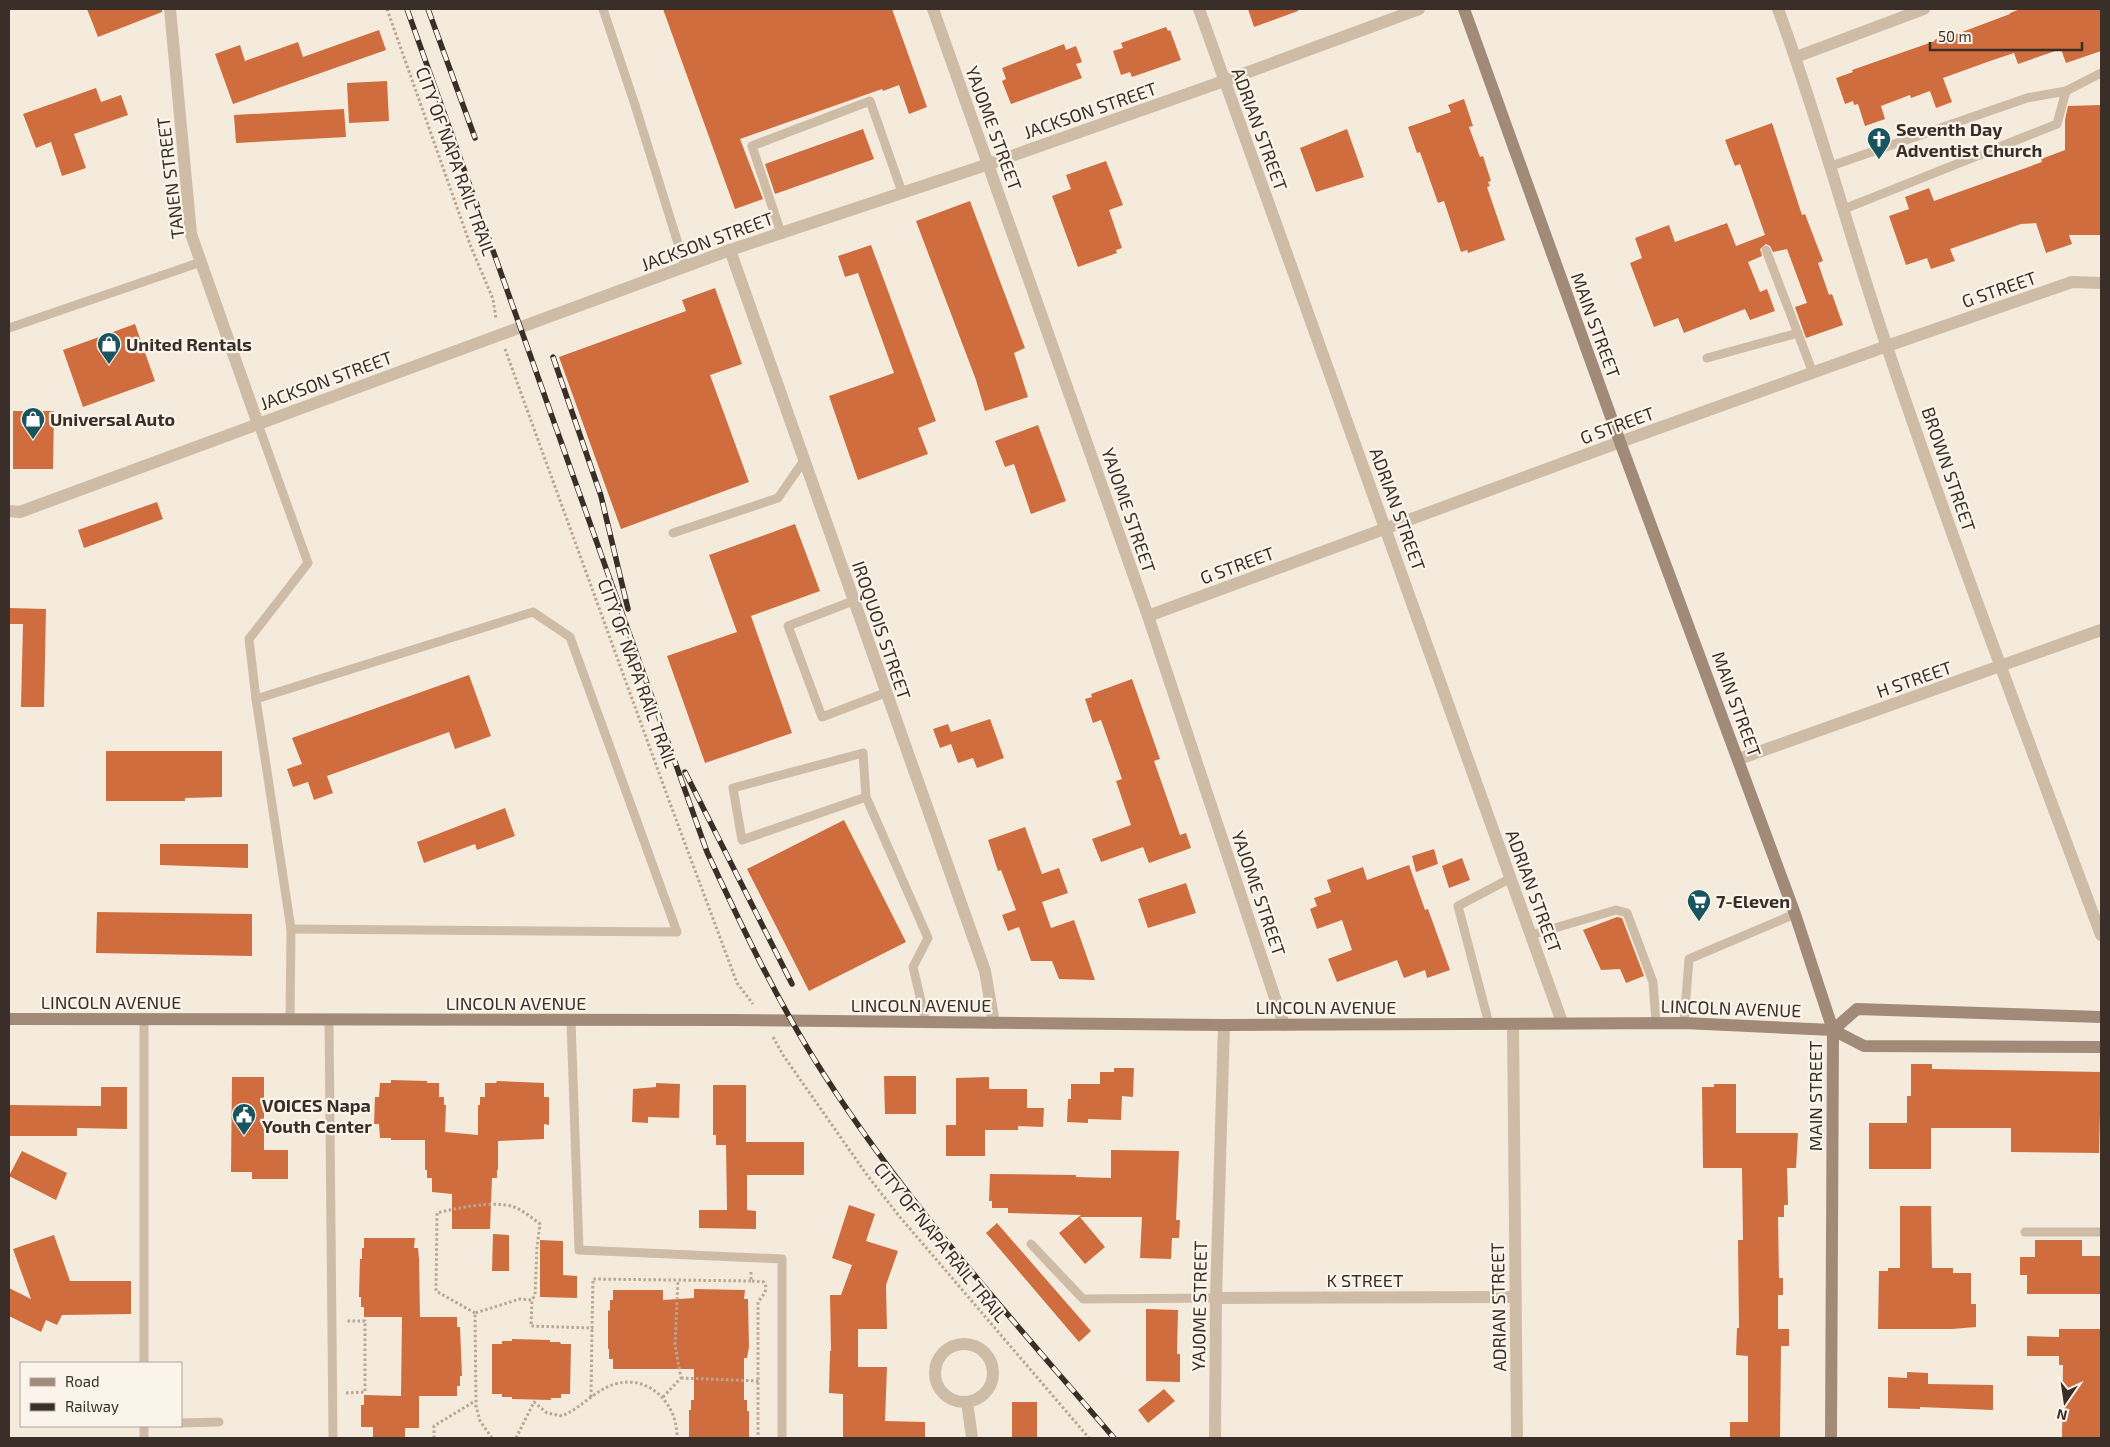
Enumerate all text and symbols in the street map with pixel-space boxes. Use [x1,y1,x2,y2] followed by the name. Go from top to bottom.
[1930,20,2082,52] scale bar
[1938,27,1972,45] text: 50 m
[412,63,500,259] street label: CITY OF NAPA RAIL TRAIL
[961,63,1027,194] street label: YAJOME STREET
[1228,65,1293,194] street label: ADRIAN STREET
[1021,77,1160,143] street label: JACKSON STREET
[152,115,188,240] street label: TANEN STREET
[1896,118,2042,161] place label: Seventh Day Adventist Church
[1866,126,1892,160] church icon: Seventh Day Adventist Church
[638,207,777,275] street label: JACKSON STREET
[1959,266,2040,312] street label: G STREET
[1567,269,1625,381] street label: MAIN STREET
[96,331,122,365] shop icon: United Rentals
[126,333,252,355] place label: United Rentals
[257,346,396,414] street label: JACKSON STREET
[1577,401,1658,449] street label: G STREET
[1917,404,1981,535] street label: BROWN STREET
[20,406,46,440] shop icon: Universal Auto
[50,408,175,430] place label: Universal Auto
[1097,445,1161,576] street label: YAJOME STREET
[1366,445,1431,574] street label: ADRIAN STREET
[1197,541,1278,589] street label: G STREET
[848,558,916,703] street label: IROQUOIS STREET
[594,575,682,771] street label: CITY OF NAPA RAIL TRAIL
[1708,648,1766,760] street label: MAIN STREET
[1873,656,1955,702] street label: H STREET
[1502,827,1567,956] street label: ADRIAN STREET
[1227,828,1291,959] street label: YAJOME STREET
[1686,888,1712,922] supermarket icon: 7-Eleven
[1716,890,1790,912] place label: 7-Eleven
[41,991,181,1013] street label: LINCOLN AVENUE
[446,992,586,1014] street label: LINCOLN AVENUE
[851,994,991,1016] street label: LINCOLN AVENUE
[1660,995,1802,1021] street label: LINCOLN AVENUE
[1256,996,1396,1018] street label: LINCOLN AVENUE
[1804,1040,1826,1151] street label: MAIN STREET
[262,1094,372,1137] place label: VOICES Napa Youth Center
[231,1102,257,1136] public building icon: VOICES Napa Youth Center
[870,1158,1012,1326] street label: CITY OF NAPA RAIL TRAIL
[1187,1240,1211,1372] street label: YAJOME STREET
[1486,1242,1510,1372] street label: ADRIAN STREET
[1327,1269,1404,1291] street label: K STREET
[20,1362,182,1427] legend
[65,1372,100,1390] text: Road
[2040,1377,2090,1427] north arrow
[65,1397,119,1415] text: Railway
[2055,1406,2069,1425] text: N

